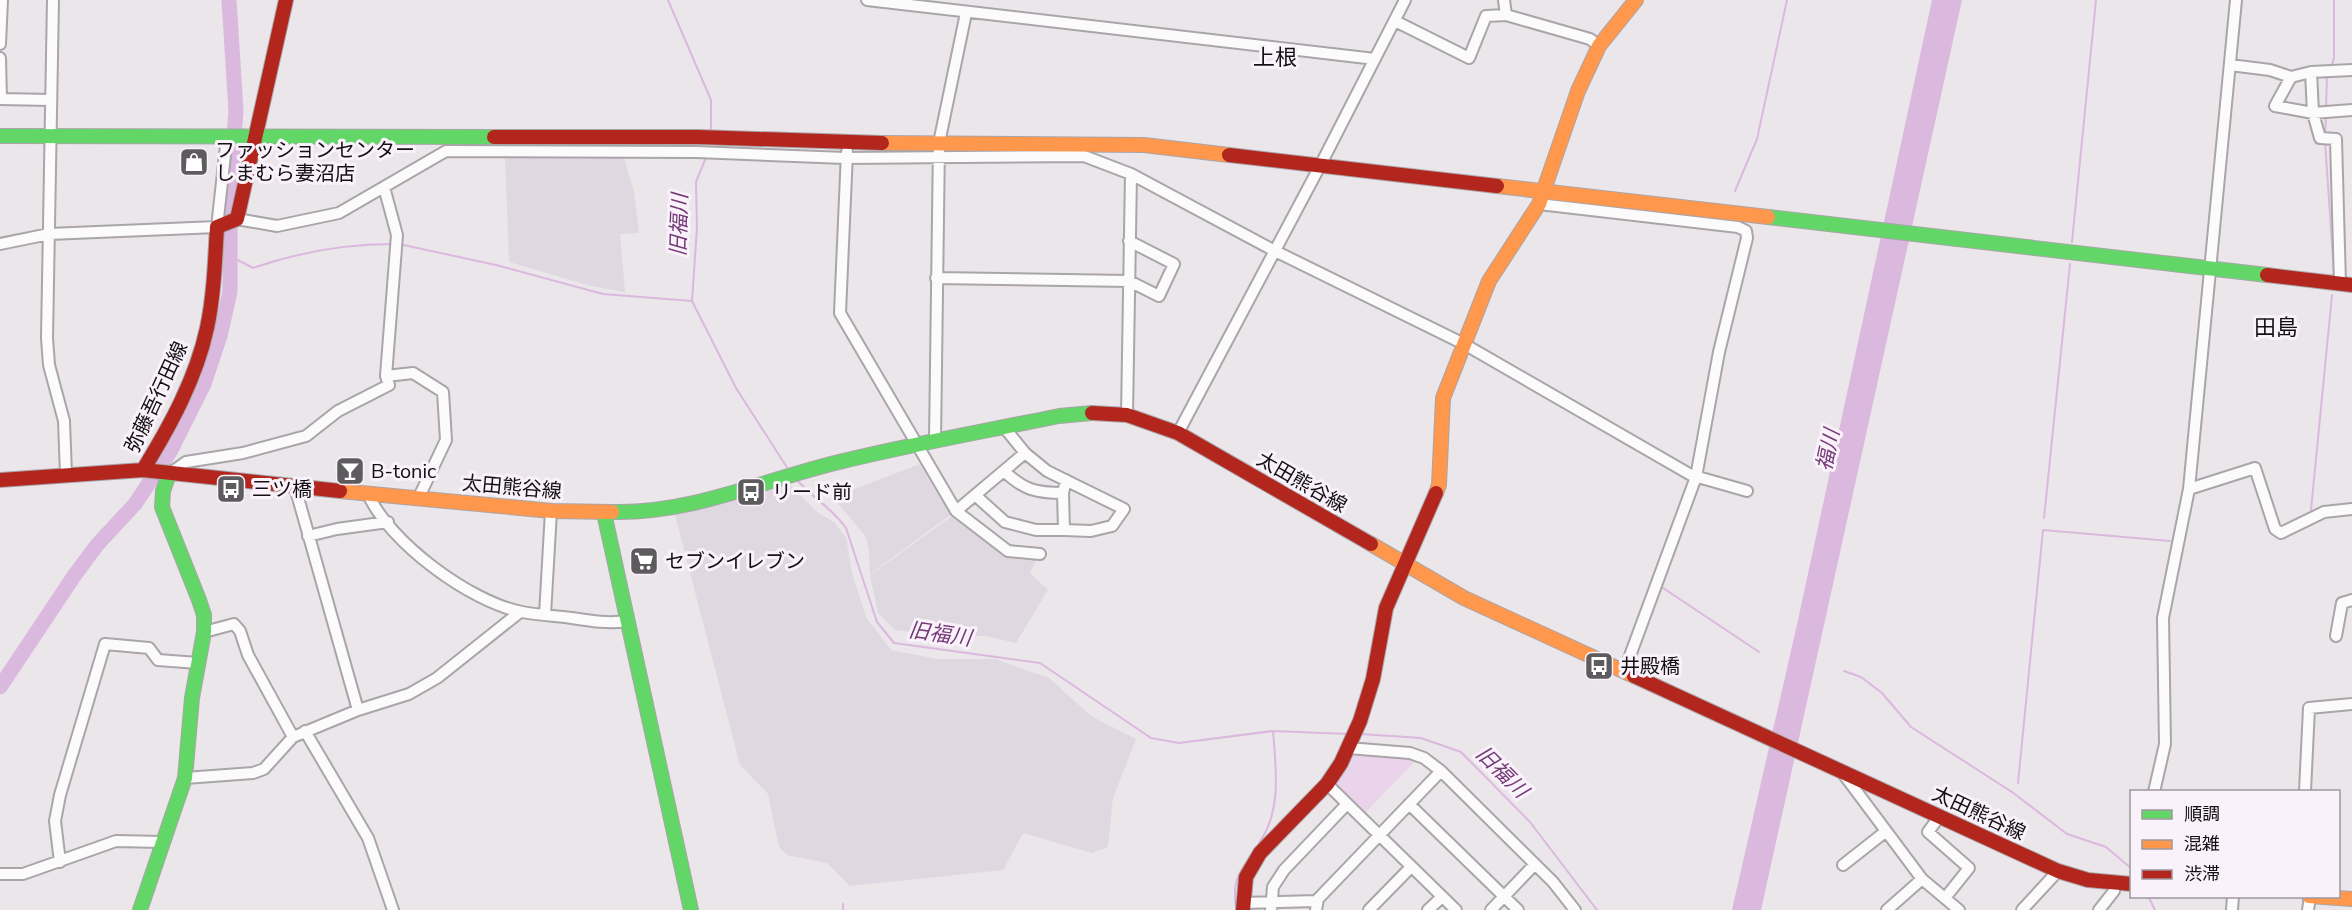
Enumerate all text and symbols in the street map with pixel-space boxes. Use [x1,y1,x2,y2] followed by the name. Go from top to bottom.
[1253,43,1297,73] district label: 上根
[215,137,415,187] place label: ファッションセンター しまむら妻沼店
[178,146,210,178] shop icon: ファッションセンター しまむら妻沼店
[664,191,694,257] water label: 旧福川
[2254,313,2298,343] district label: 田島
[119,337,194,457] street label: 弥藤吾行田線
[1810,425,1846,473] water label: 福川
[1252,446,1352,519] street label: 太田熊谷線
[334,455,366,487] bar icon: B-tonic
[371,458,436,485] place label: B-tonic
[461,470,563,505] street label: 太田熊谷線
[215,473,247,505] bus stop icon: 三ツ橋
[252,476,312,503] place label: 三ツ橋
[735,476,767,508] bus stop icon: リード前
[772,479,852,506] place label: リード前
[628,545,660,577] supermarket icon: セブンイレブン
[665,548,805,575] place label: セブンイレブン
[907,616,975,653] water label: 旧福川
[1583,650,1615,682] bus stop icon: 井殿橋
[1620,653,1680,680] place label: 井殿橋
[1470,740,1536,806] water label: 旧福川
[1928,780,2030,847] street label: 太田熊谷線
[2130,790,2340,898] legend
[2184,802,2220,826] text: 順調
[2184,832,2220,856] text: 混雑
[2184,862,2220,886] text: 渋滞

